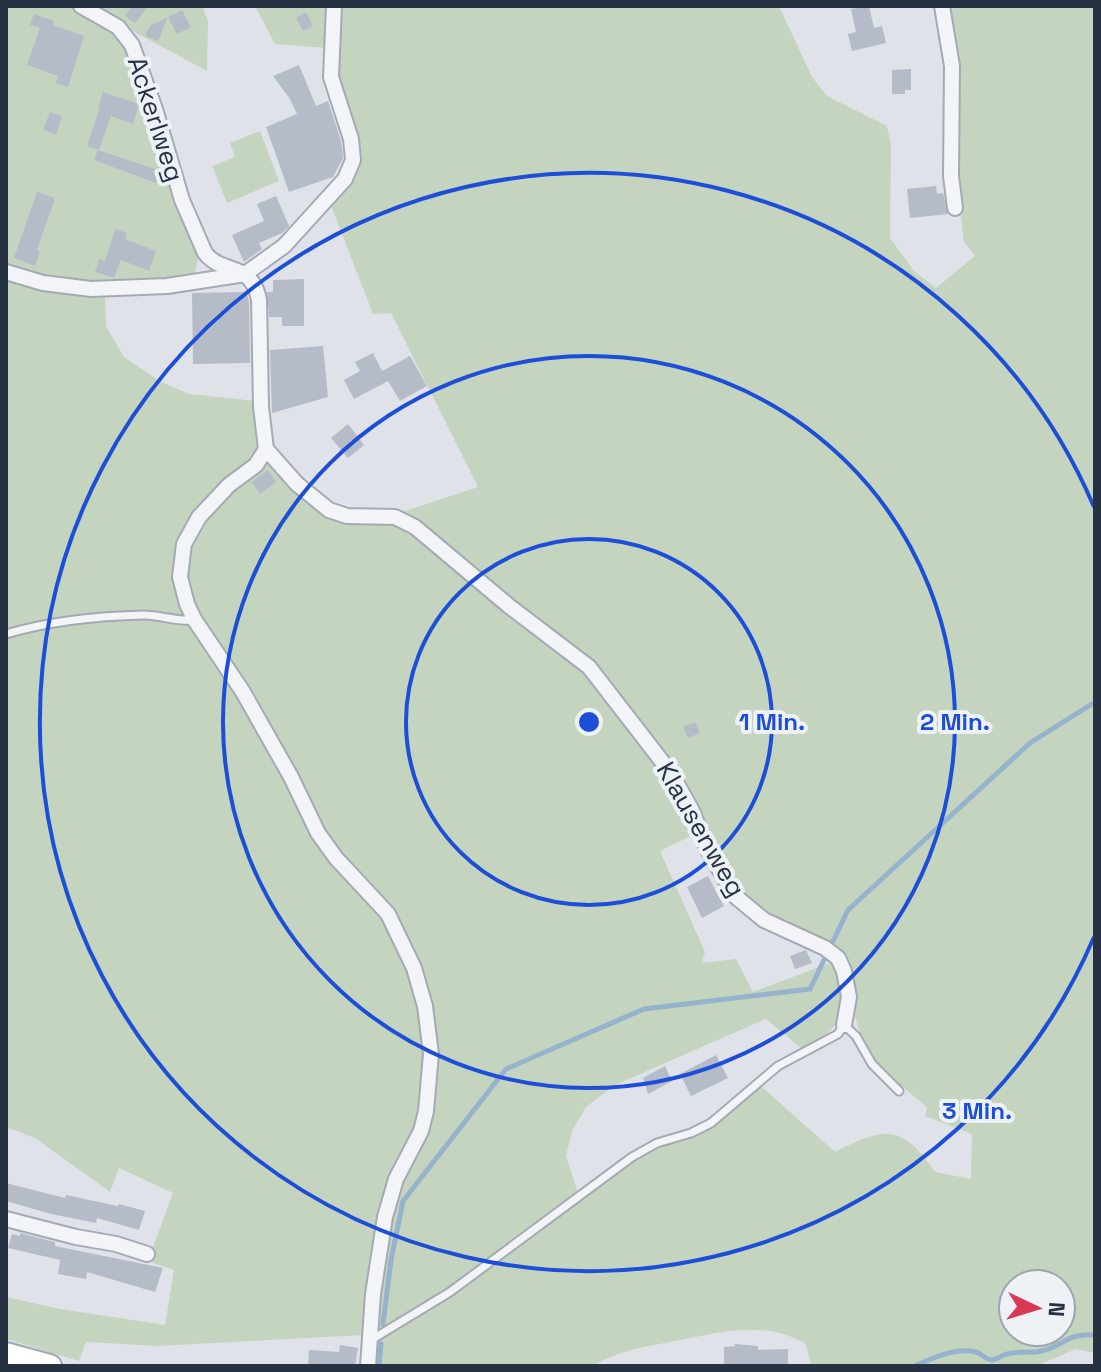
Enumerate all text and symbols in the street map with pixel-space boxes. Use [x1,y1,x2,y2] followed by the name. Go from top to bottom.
[120,52,192,186] street label: Ackerlweg
[739,706,805,737] text: 1 Min.
[920,706,990,737] text: 2 Min.
[575,708,603,736] centre of rings
[649,755,753,903] street label: Klausenweg
[942,1095,1012,1126] text: 3 Min.
[997,1268,1077,1348] north arrow
[1042,1301,1071,1318] text: N

